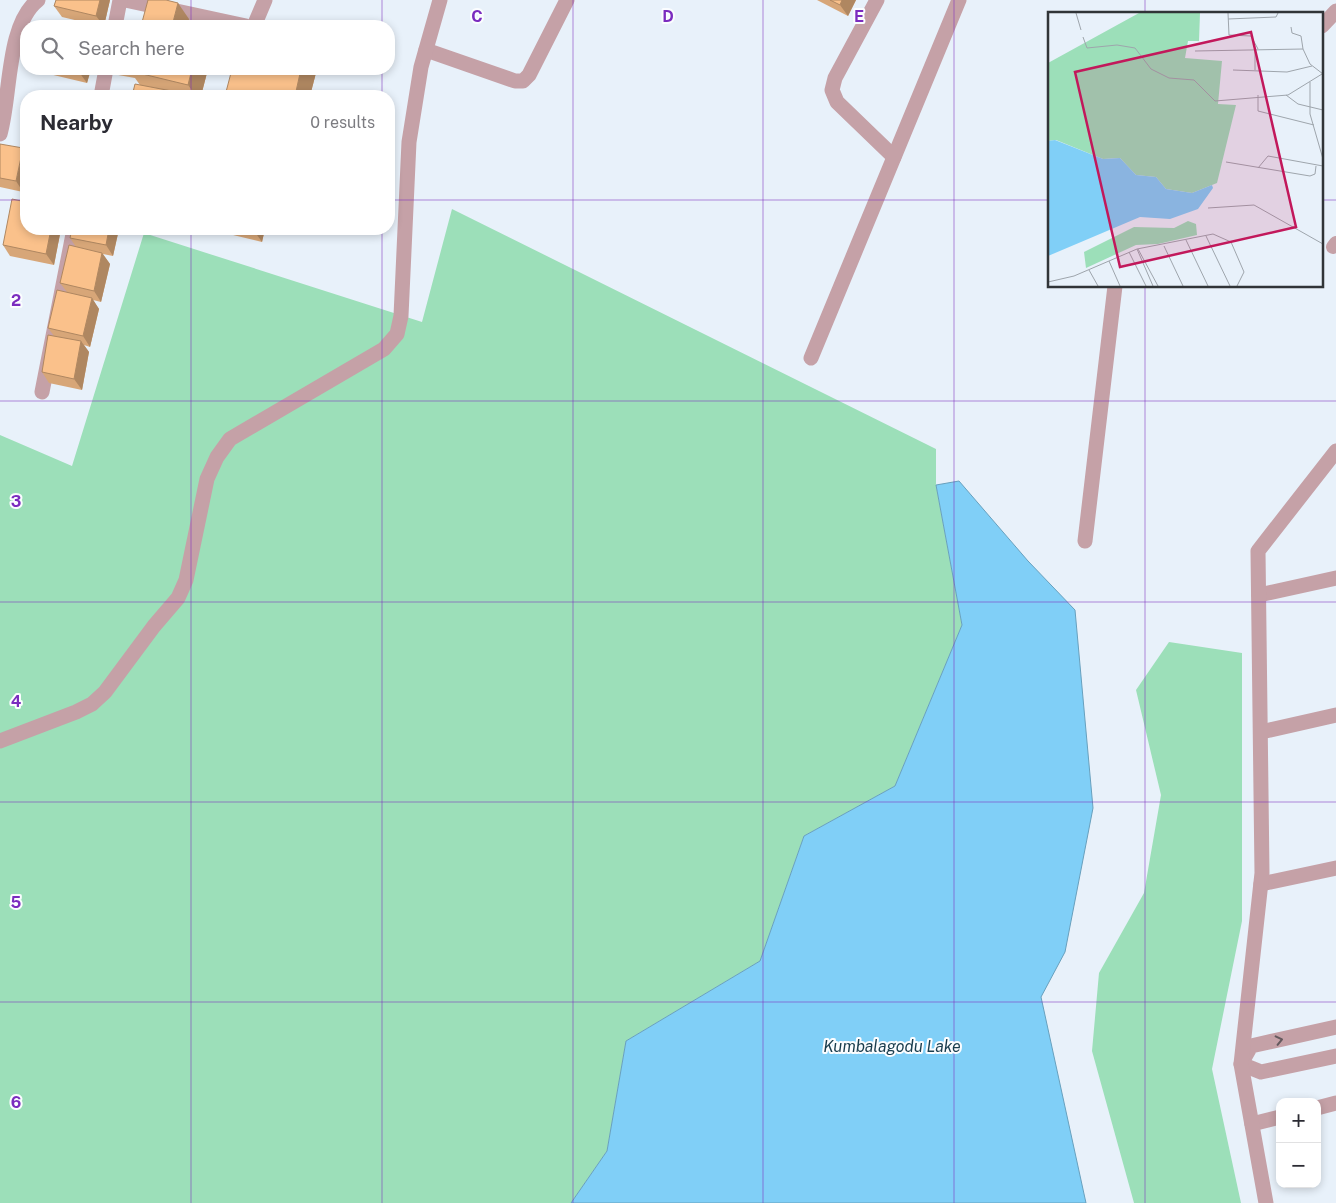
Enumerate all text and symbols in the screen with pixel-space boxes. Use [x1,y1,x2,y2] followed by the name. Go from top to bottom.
[471,7,483,26] text: C
[662,7,674,26] text: D
[854,7,864,26] text: E
[1048,12,1324,288] inset map
[20,20,395,75] search box
[38,34,66,62] icon: search
[78,37,185,59] text: Search here
[40,110,113,135] text: Nearby
[310,113,375,132] text: 0 results
[11,291,21,310] text: 2
[11,492,21,511] text: 3
[11,692,22,711] text: 4
[11,893,22,912] text: 5
[1275,1035,1284,1046] one-way arrow
[823,1037,961,1056] water label: Kumbalagodu Lake
[11,1093,21,1112] text: 6
[1276,1098,1321,1188] map controls
[1276,1098,1321,1143] button: +
[1276,1143,1321,1188] button: −

